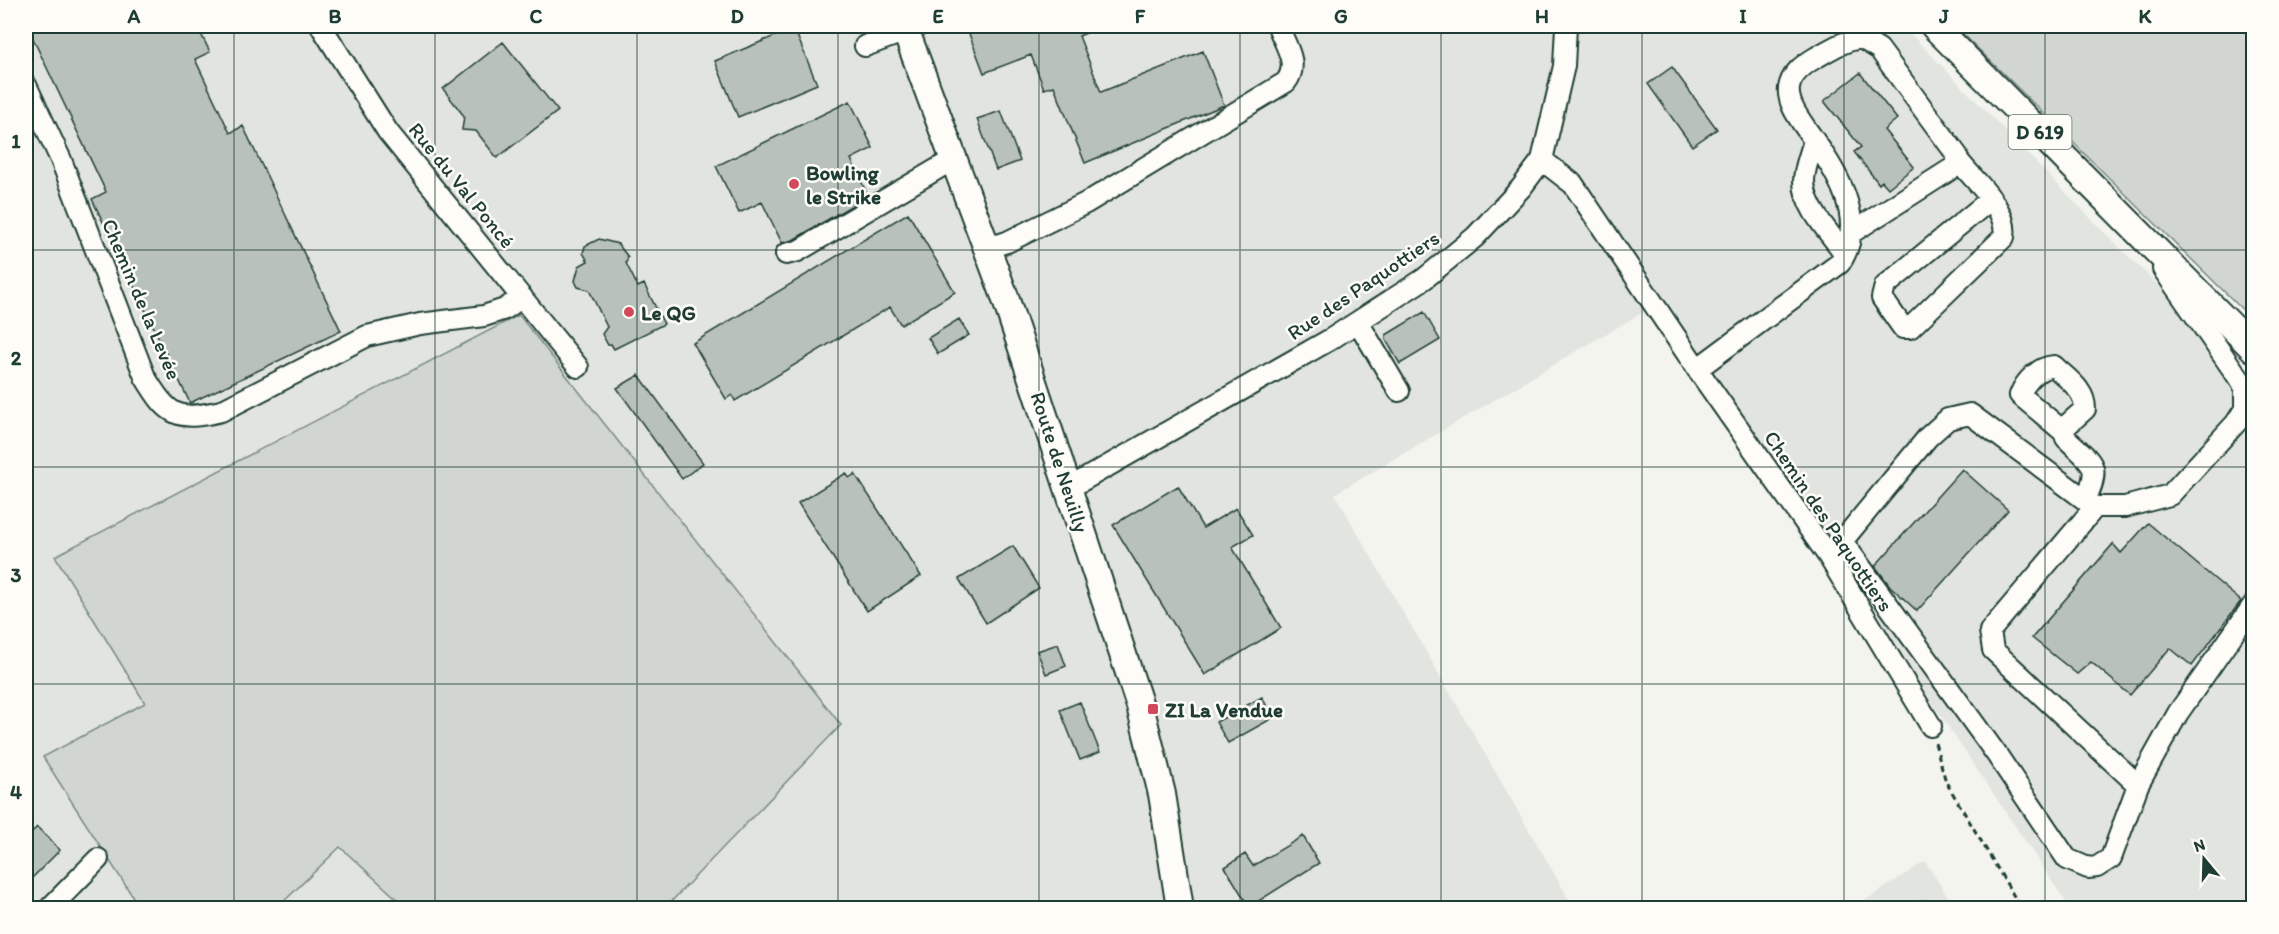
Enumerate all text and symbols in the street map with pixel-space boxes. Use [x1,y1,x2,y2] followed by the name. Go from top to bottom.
[127,4,141,28] text: A
[329,4,342,28] text: B
[530,4,543,28] text: C
[730,4,744,28] text: D
[932,4,944,28] text: E
[1135,4,1146,28] text: F
[1334,4,1348,28] text: G
[1535,4,1549,28] text: H
[1739,4,1747,28] text: I
[1938,4,1949,28] text: J
[2139,4,2153,28] text: K
[2008,115,2072,149] road number: D 619
[404,117,520,253] street label: Rue du Val Poncé
[11,129,21,153] text: 1
[806,160,881,209] place label: Bowling le Strike
[787,177,801,191] marker: Bowling le Strike
[97,215,187,383] street label: Chemin de la Levée
[1282,225,1444,345] street label: Rue des Paquottiers
[641,300,696,325] place label: Le QG
[622,305,636,319] marker: Le QG
[11,346,22,370] text: 2
[1025,388,1095,536] street label: Route de Neuilly
[1759,426,1899,616] street label: Chemin des Paquottiers
[11,563,22,587] text: 3
[1165,697,1283,722] place label: ZI La Vendue
[1146,702,1160,716] marker: ZI La Vendue
[10,780,22,804] text: 4
[2174,829,2234,889] north arrow
[2191,835,2207,856] text: N

